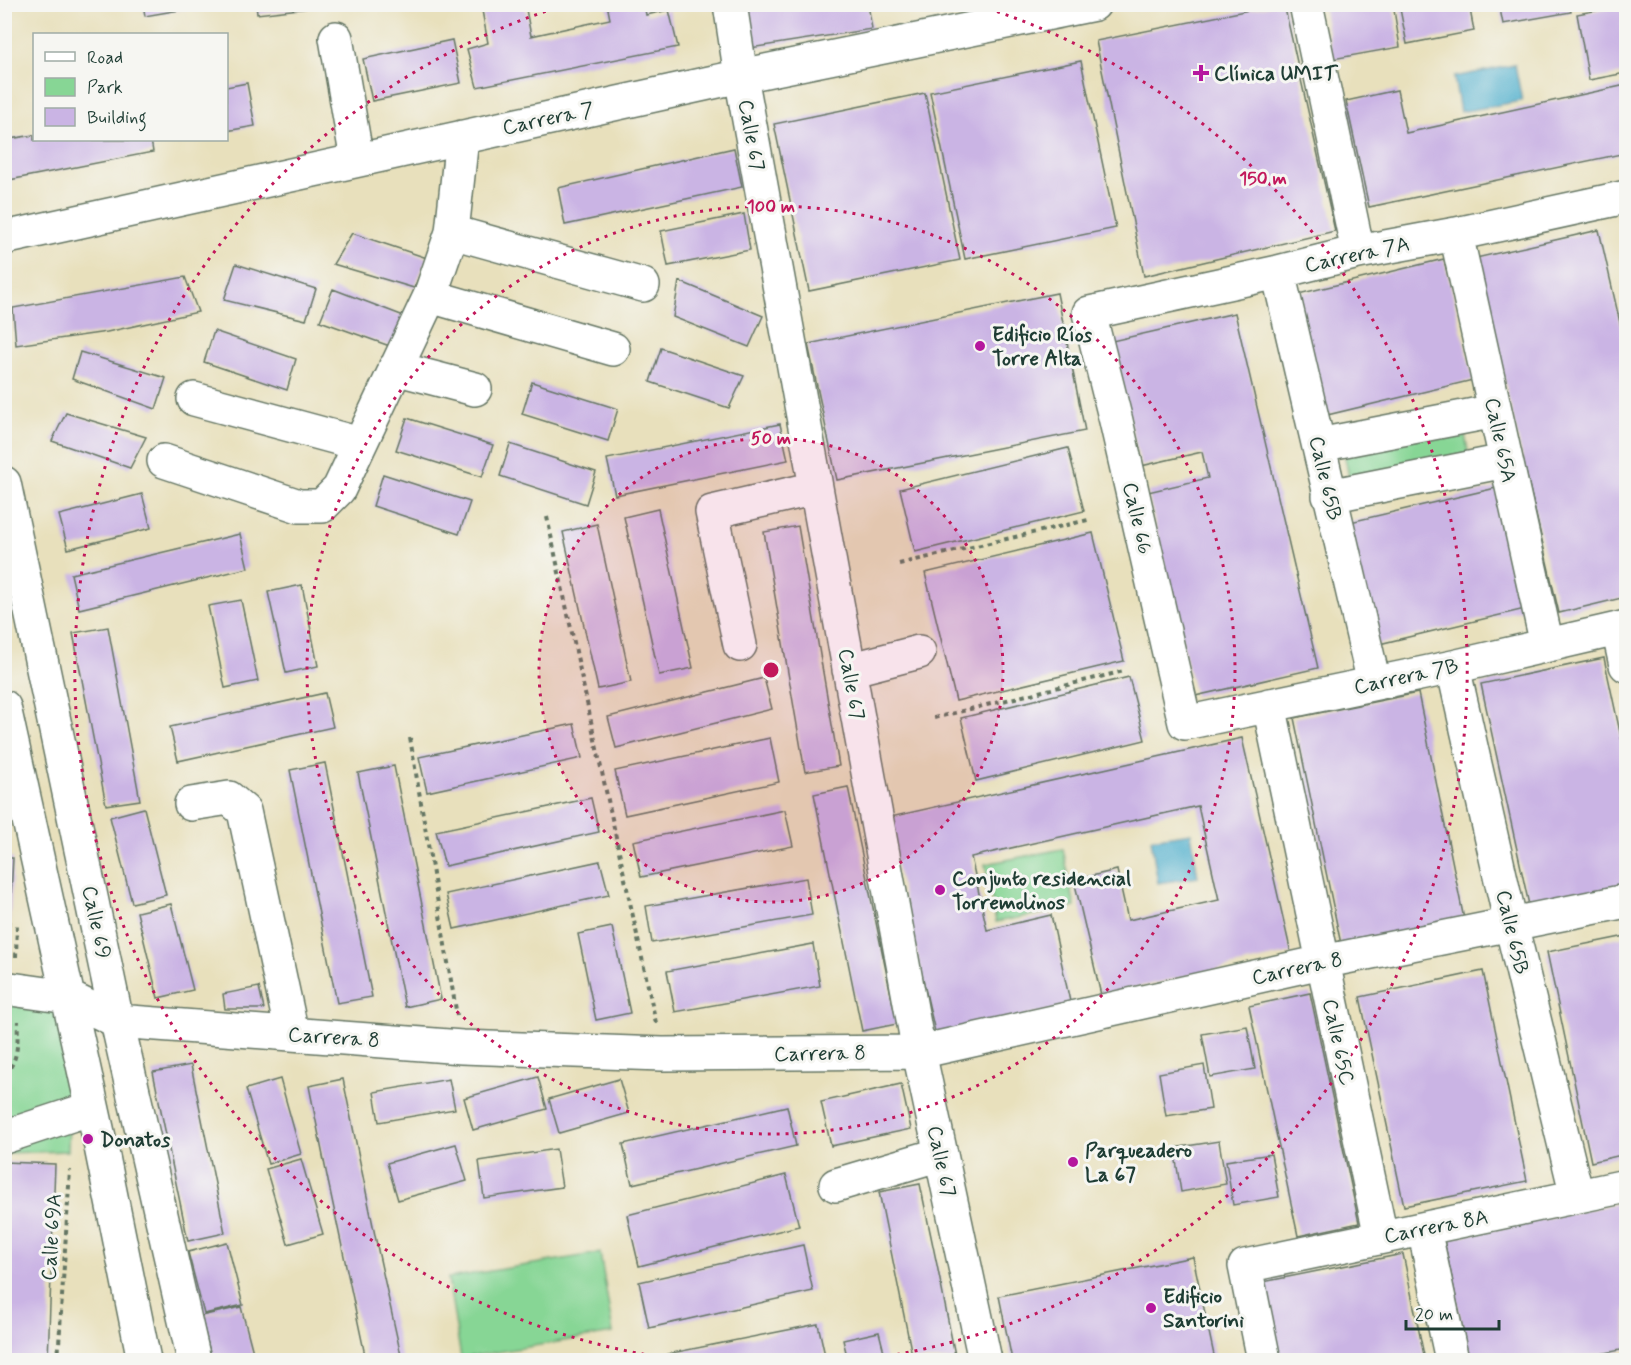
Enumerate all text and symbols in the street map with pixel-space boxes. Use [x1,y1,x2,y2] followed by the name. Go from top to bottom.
[33,33,228,141] legend
[87,46,123,70] text: Road
[1214,60,1339,88] place label: Clínica UMIT
[1192,64,1210,82] marker: Clínica UMIT
[87,76,123,100] text: Park
[500,96,597,142] street label: Carrera 7
[731,97,771,173] street label: Calle 67
[87,106,147,132] text: Building
[1239,167,1287,191] text: 150 m
[747,195,795,219] text: 100 m
[1302,230,1412,280] street label: Carrera 7A
[992,321,1093,373] place label: Edificio Ríos Torre Alta
[973,339,987,353] marker: Edificio Ríos Torre Alta
[1477,395,1523,485] street label: Calle 65A
[751,427,791,451] text: 50 m
[1302,433,1348,523] street label: Calle 65B
[1115,479,1159,557] street label: Calle 66
[831,646,871,722] street label: Calle 67
[1351,652,1461,702] street label: Carrera 7B
[761,660,781,680] centre of rings
[952,865,1131,917] place label: Conjunto residencial Torremolinos
[75,883,117,961] street label: Calle 69
[933,883,947,897] marker: Conjunto residencial Torremolinos
[1489,887,1535,977] street label: Calle 65B
[1249,946,1345,992] street label: Carrera 8
[1315,996,1361,1088] street label: Calle 65C
[287,1021,381,1055] street label: Carrera 8
[774,1039,866,1069] street label: Carrera 8
[920,1123,962,1199] street label: Calle 67
[100,1126,171,1154] place label: Donatos
[81,1132,95,1146] marker: Donatos
[1085,1137,1192,1189] place label: Parqueadero La 67
[1066,1155,1080,1169] marker: Parqueadero La 67
[35,1192,69,1282] street label: Calle 69A
[1382,1203,1491,1251] street label: Carrera 8A
[1163,1283,1244,1335] place label: Edificio Santorini
[1406,1293,1499,1331] scale bar
[1144,1301,1158,1315] marker: Edificio Santorini
[1415,1303,1453,1327] text: 20 m

